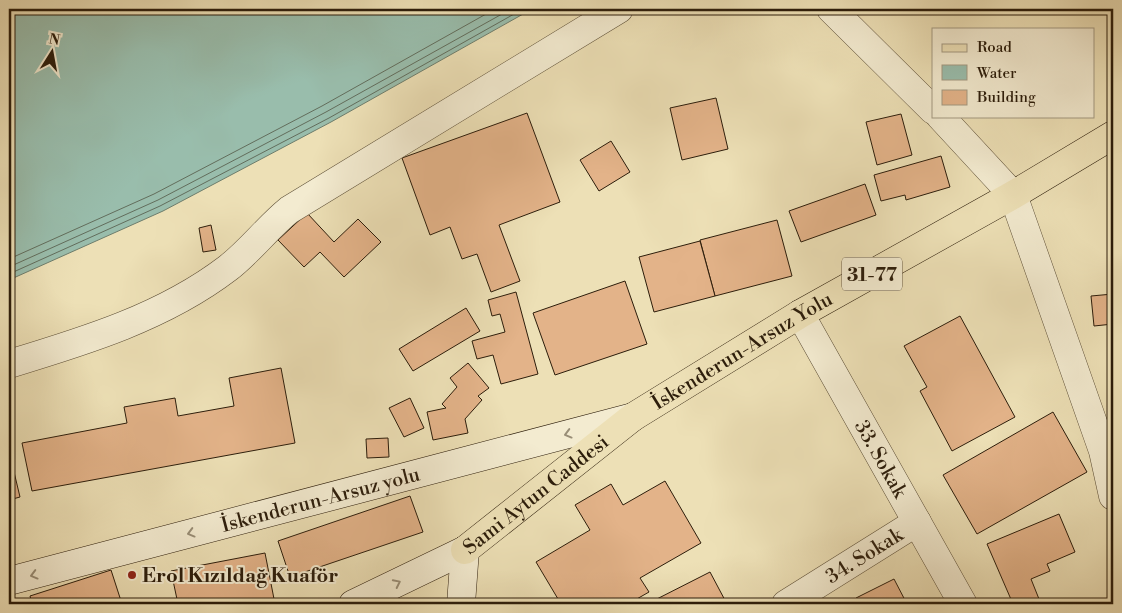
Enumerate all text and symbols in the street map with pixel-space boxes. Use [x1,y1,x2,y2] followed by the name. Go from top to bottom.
[28,28,78,78] north arrow
[932,28,1094,118] legend
[47,30,61,50] text: N
[977,38,1012,57] text: Road
[976,64,1017,83] text: Water
[976,88,1036,107] text: Building
[842,258,902,290] road number: 31-77
[647,287,838,416] street label: İskenderun-Arsuz Yolu
[848,416,913,504] street label: 33. Sokak
[564,428,573,439] one-way arrow
[459,430,615,561] street label: Sami Aytun Caddesi
[218,462,424,539] street label: İskenderun-Arsuz yolu
[822,522,909,590] street label: 34. Sokak
[187,527,196,538] one-way arrow
[142,564,338,589] place label: Erol Kızıldağ Kuaför
[31,569,39,579] one-way arrow
[126,569,138,581] marker: Erol Kızıldağ Kuaför
[391,579,400,589] one-way arrow

